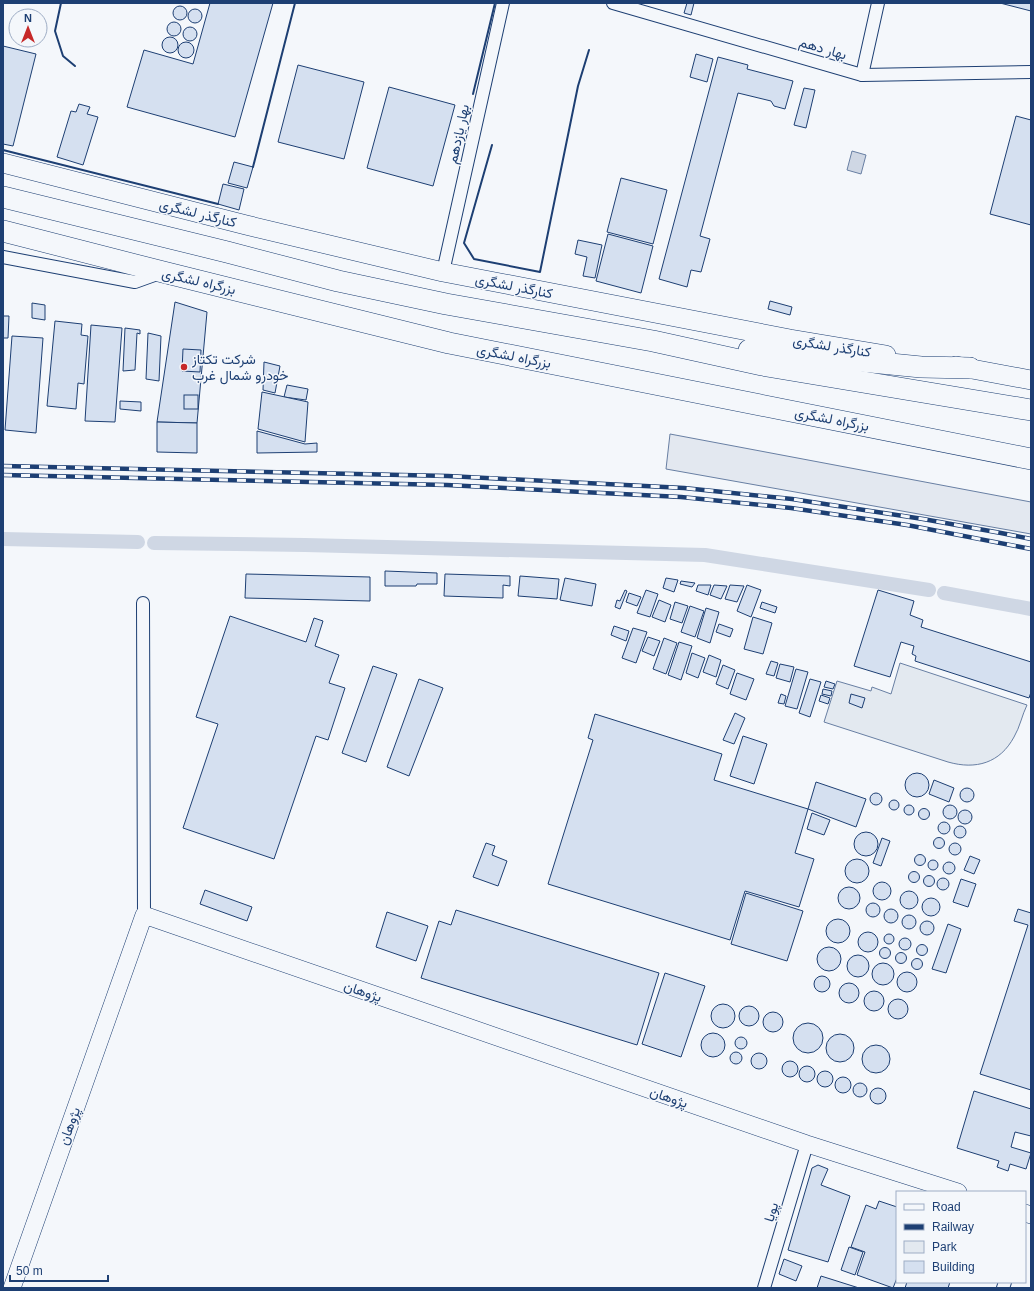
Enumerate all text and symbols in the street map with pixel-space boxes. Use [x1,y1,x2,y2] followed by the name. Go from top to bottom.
[8,8,48,48] north arrow
[24,12,32,24] text: N
[797,34,849,63] street label: بهار دهم
[444,103,473,165] street label: بهار یازدهم
[158,196,238,231] street label: کنارگذر لشگری
[160,265,238,298] street label: بزرگراه لشگری
[474,271,554,302] street label: کنارگذر لشگری
[792,332,872,361] street label: کنارگذر لشگری
[475,341,553,372] street label: بزرگراه لشگری
[191,351,288,385] place label: شرکت تکتاز خودرو شمال غرب
[179,362,189,372] marker: شرکت تکتاز خودرو شمال غرب
[793,404,871,435] street label: بزرگراه لشگری
[341,977,384,1007] street label: پژوهان
[647,1083,690,1113] street label: پژوهان
[55,1105,85,1148] street label: پژوهان
[896,1191,1026,1283] legend
[761,1200,783,1224] street label: پویا
[932,1200,961,1214] text: Road
[932,1220,974,1234] text: Railway
[932,1240,958,1254] text: Park
[10,1257,108,1283] scale bar
[932,1260,975,1274] text: Building
[16,1264,43,1278] text: 50 m

